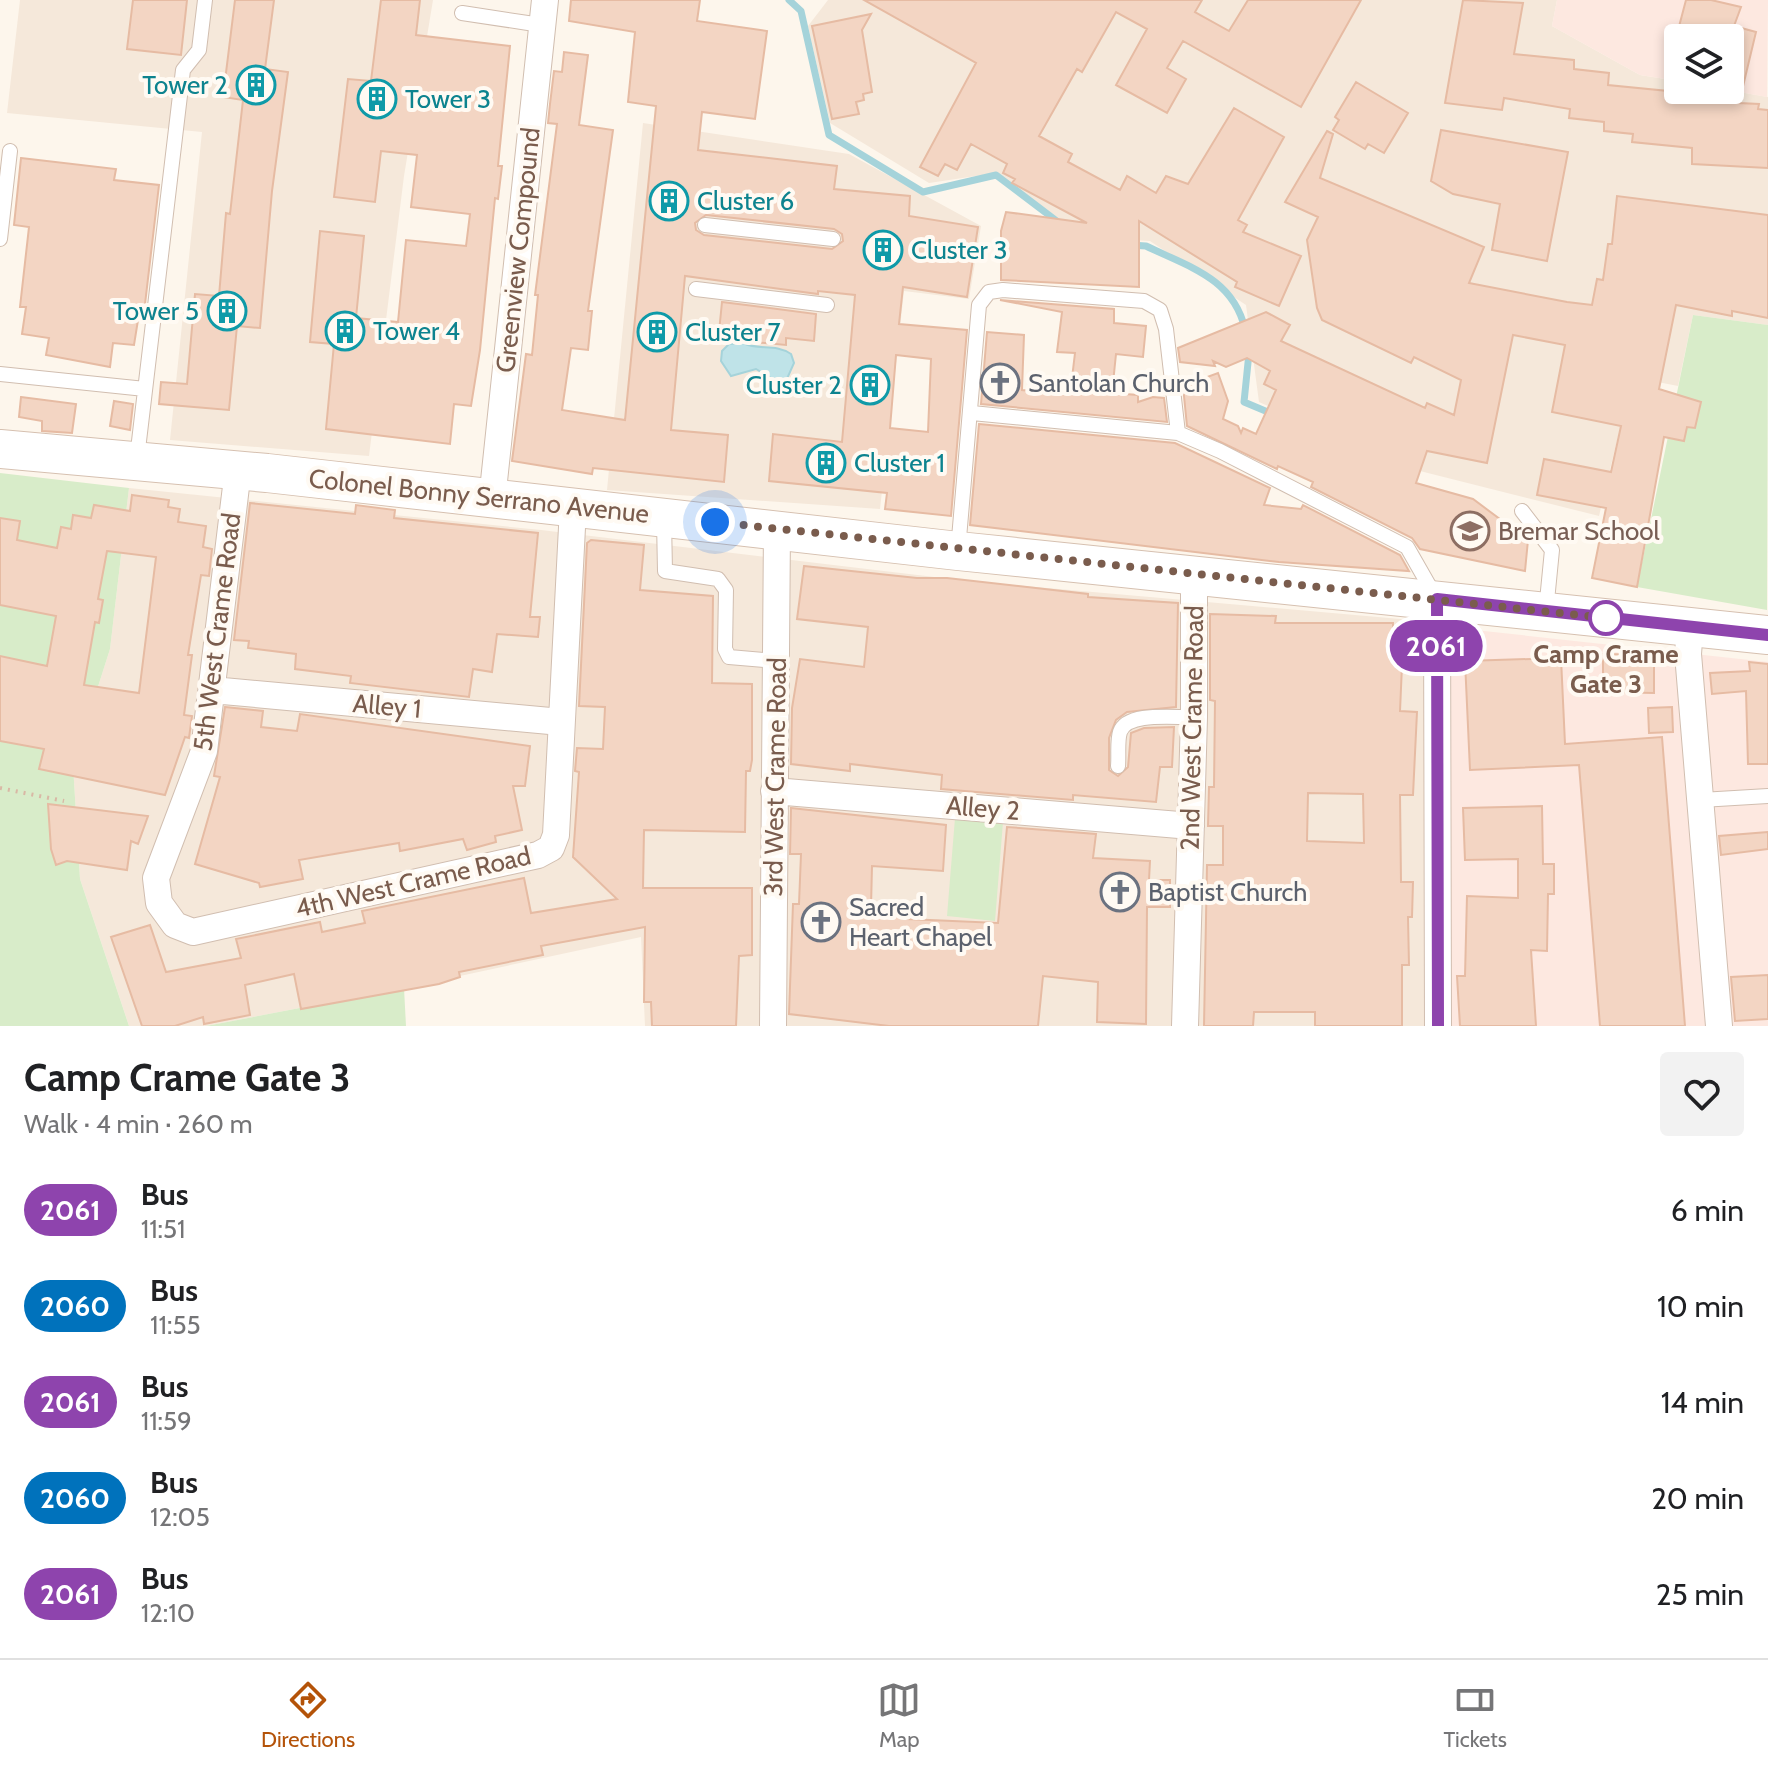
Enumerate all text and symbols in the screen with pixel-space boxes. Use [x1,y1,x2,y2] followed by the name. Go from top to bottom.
[1664,24,1744,104] map controls
[1664,24,1744,104] button: layers
[235,64,277,106] building icon: Tower 2
[142,69,228,101] place label: Tower 2
[356,78,398,120] building icon: Tower 3
[405,83,491,115] place label: Tower 3
[489,126,547,374] street label: Greenview Compound
[648,180,690,222] building icon: Cluster 6
[697,185,794,217] place label: Cluster 6
[862,229,904,271] building icon: Cluster 3
[911,234,1008,266] place label: Cluster 3
[206,290,248,332] building icon: Tower 5
[113,295,199,327] place label: Tower 5
[324,310,366,352] building icon: Tower 4
[636,311,678,353] building icon: Cluster 7
[373,315,460,347] place label: Tower 4
[685,316,781,348] place label: Cluster 7
[979,362,1021,404] church icon: Santolan Church
[849,364,891,406] building icon: Cluster 2
[1028,367,1209,399] place label: Santolan Church
[746,369,842,401] place label: Cluster 2
[805,442,847,484] building icon: Cluster 1
[854,447,945,479] place label: Cluster 1
[307,462,651,530] street label: Colonel Bonny Serrano Avenue
[695,502,735,542] your location
[1449,510,1491,552] school or university icon: Bremar School
[187,511,247,753] street label: 5th West Crame Road
[1498,515,1660,547] place label: Bremar School
[1589,601,1623,635] marker: Camp Crame Gate 3
[1174,605,1210,851] street label: 2nd West Crame Road
[1380,620,1492,672] line badge: 2061
[1406,629,1466,663] text: 2061
[1533,638,1679,700] place label: Camp Crame Gate 3
[757,657,793,897] street label: 3rd West Crame Road
[351,687,423,725] street label: Alley 1
[945,789,1021,827] street label: Alley 2
[292,839,534,925] street label: 4th West Crame Road
[1099,871,1141,913] church icon: Baptist Church
[1148,876,1307,908] place label: Baptist Church
[849,891,992,953] place label: Sacred Heart Chapel
[800,901,842,943] church icon: Sacred Heart Chapel
[1660,1052,1744,1136] button: heart
[24,1054,350,1101] text: Camp Crame Gate 3
[24,1108,253,1140] text: Walk · 4 min · 260 m
[141,1176,189,1213] text: Bus
[1671,1192,1744,1229] text: 6 min
[40,1193,101,1227] text: 2061
[141,1213,186,1245] text: 11:51
[150,1272,198,1309] text: Bus
[1657,1288,1744,1325] text: 10 min
[40,1289,110,1323] text: 2060
[150,1309,201,1341] text: 11:55
[141,1368,189,1405] text: Bus
[1661,1384,1744,1421] text: 14 min
[40,1385,101,1419] text: 2061
[141,1405,192,1437] text: 11:59
[150,1464,198,1501] text: Bus
[1651,1480,1744,1517] text: 20 min
[40,1481,110,1515] text: 2060
[150,1501,210,1533] text: 12:05
[141,1560,189,1597] text: Bus
[1656,1576,1744,1613] text: 25 min
[40,1577,101,1611] text: 2061
[141,1597,195,1629] text: 12:10
[261,1678,355,1753] tab: Directions
[877,1678,921,1753] tab: Map
[1444,1678,1507,1753] tab: Tickets

